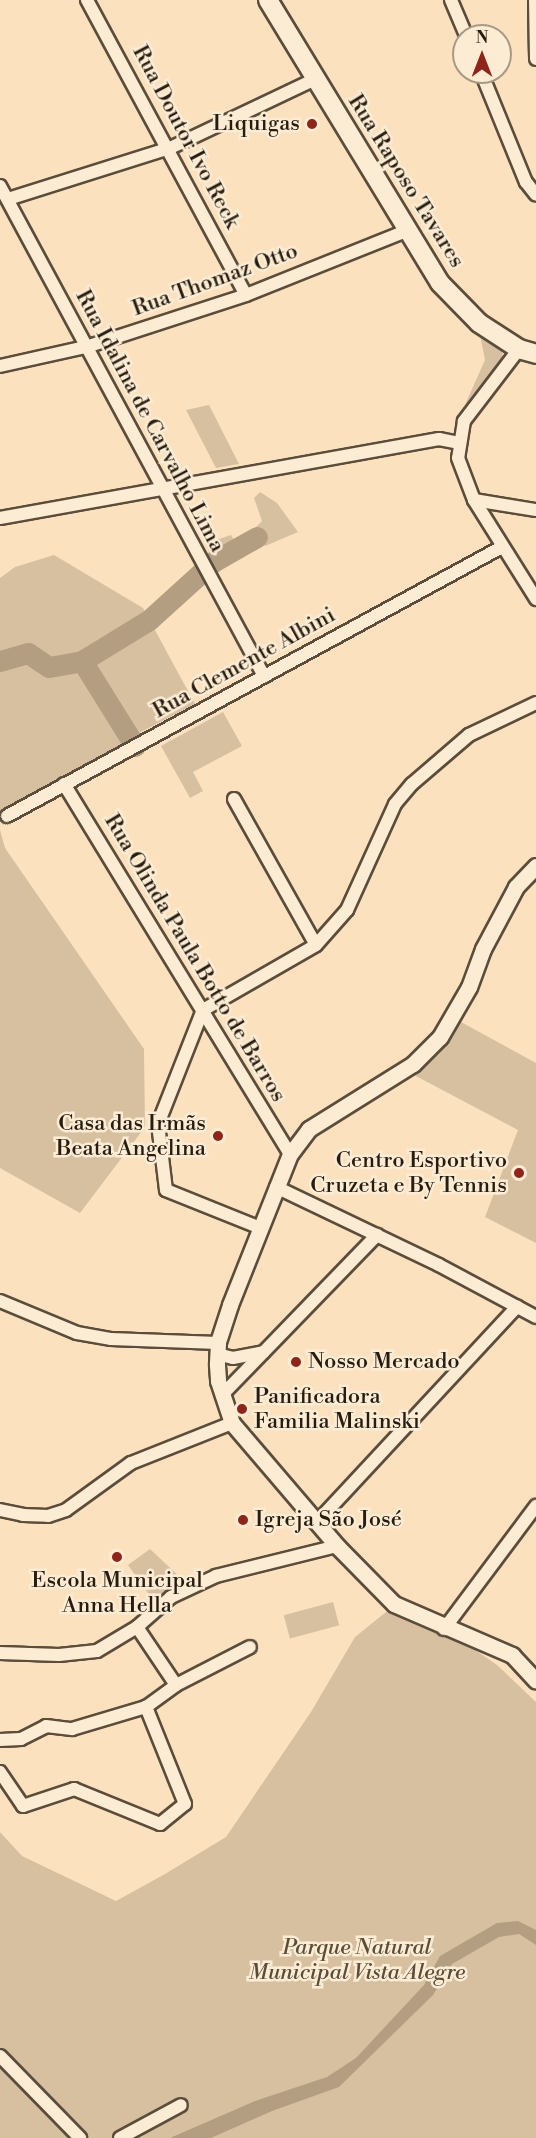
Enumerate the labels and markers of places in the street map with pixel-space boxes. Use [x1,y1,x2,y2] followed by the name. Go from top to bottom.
[213,111,300,137] place label: Liquigas
[305,117,319,131] marker: Liquigas
[56,1110,206,1162] place label: Casa das Irmãs Beata Angelina
[211,1129,225,1143] marker: Casa das Irmãs Beata Angelina
[310,1147,507,1198] place label: Centro Esportivo Cruzeta e By Tennis
[512,1166,526,1180] marker: Centro Esportivo Cruzeta e By Tennis
[308,1349,460,1375] place label: Nosso Mercado
[289,1355,303,1369] marker: Nosso Mercado
[254,1383,420,1434] place label: Panificadora Familia Malinski
[235,1402,249,1416] marker: Panificadora Familia Malinski
[255,1507,402,1533] place label: Igreja São José
[236,1513,250,1527] marker: Igreja São José
[110,1550,124,1564] marker: Escola Municipal Anna Hella
[31,1567,203,1618] place label: Escola Municipal Anna Hella

